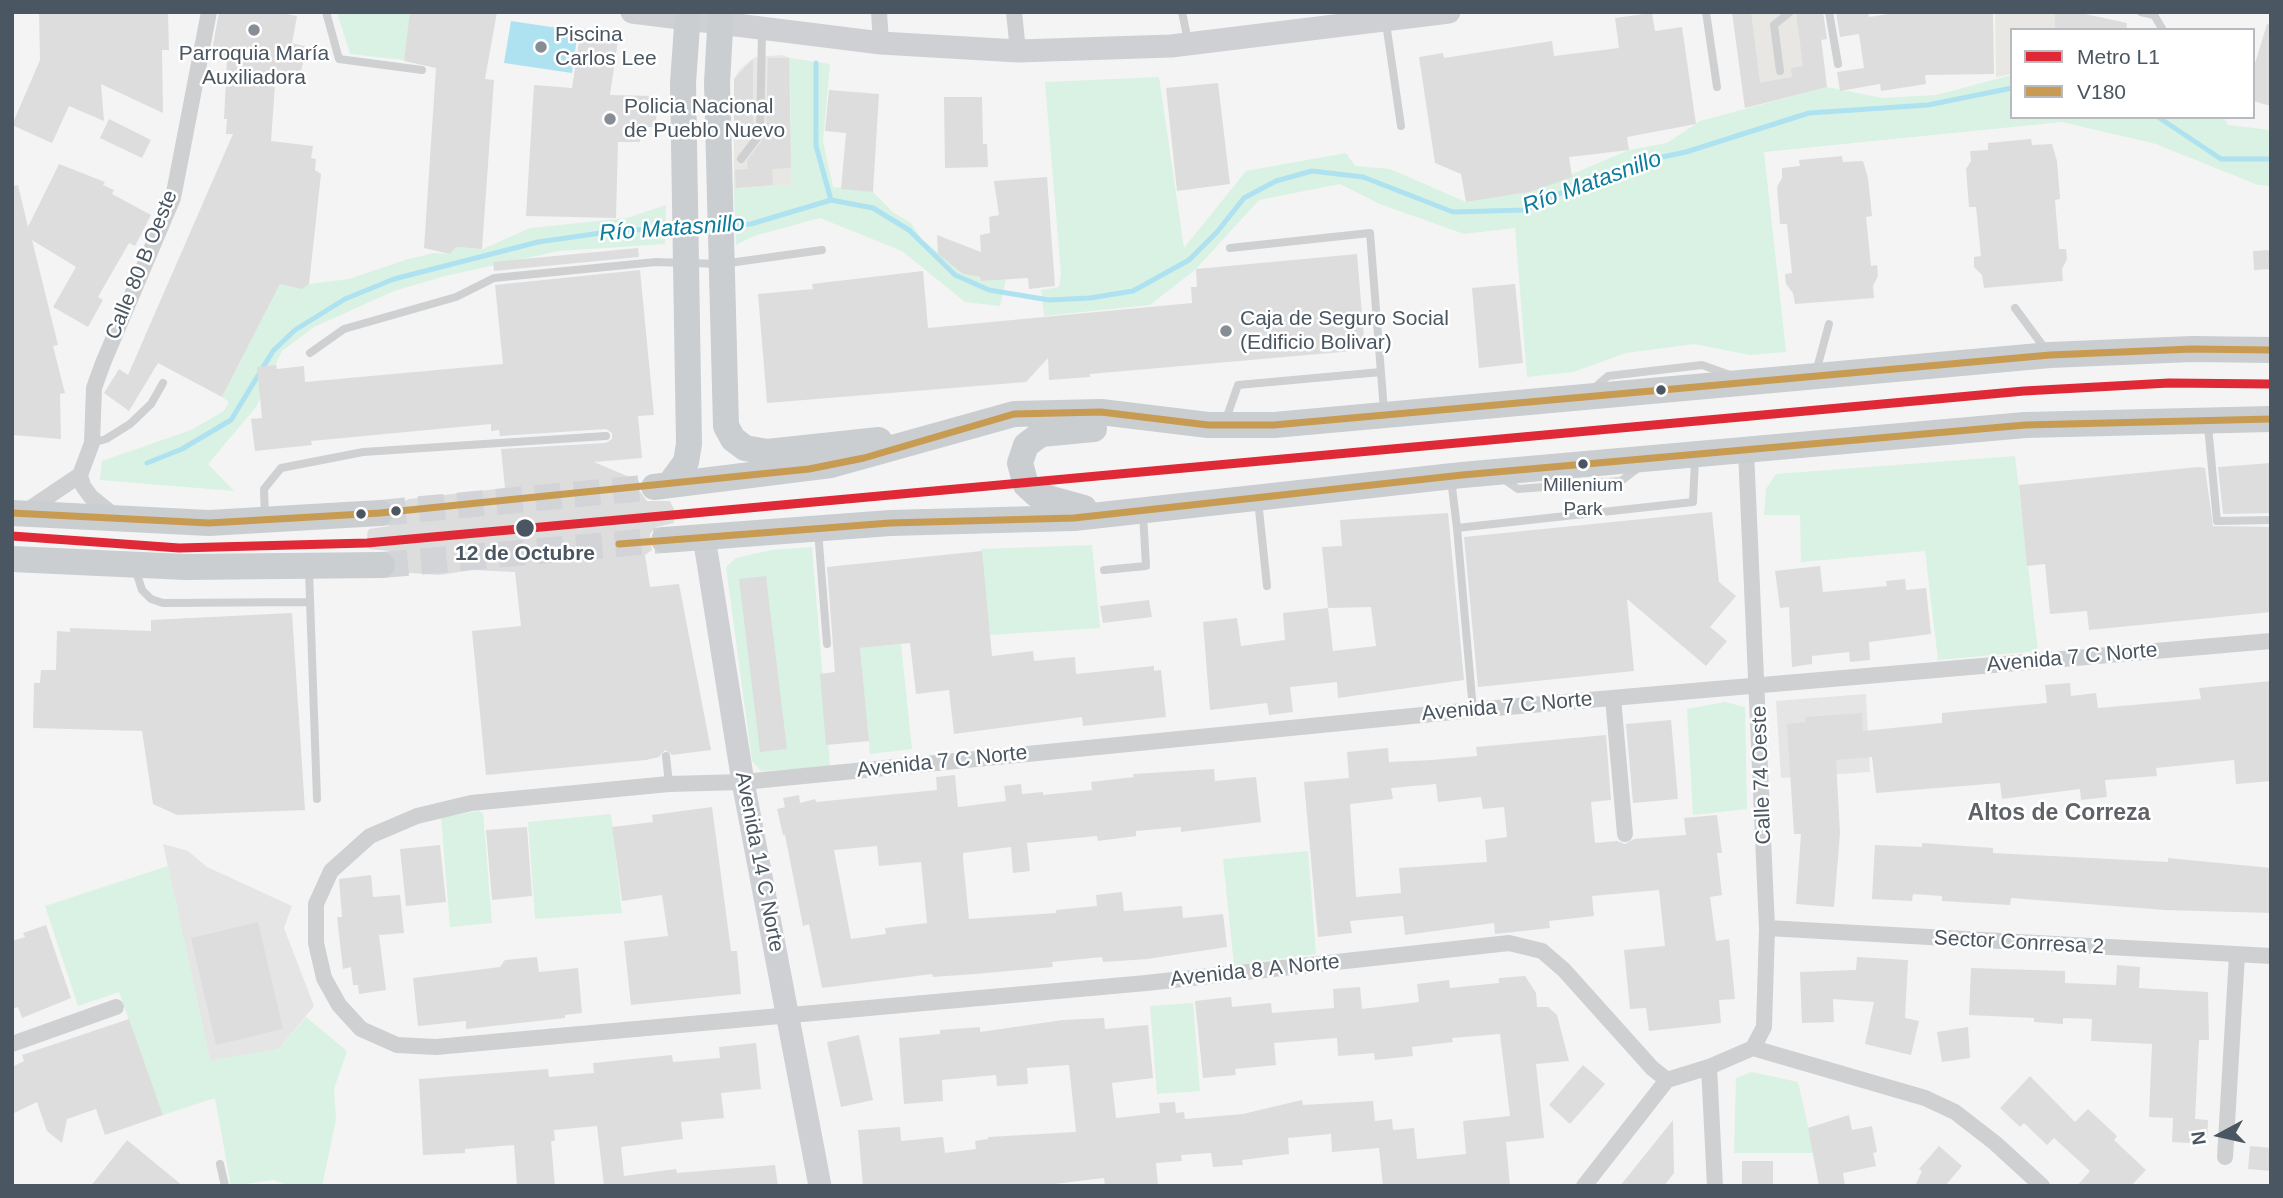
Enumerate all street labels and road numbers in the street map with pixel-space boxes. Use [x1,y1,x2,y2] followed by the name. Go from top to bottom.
[101,187,183,343] street label: Calle 80 B Oeste
[1986,638,2158,678] street label: Avenida 7 C Norte
[1421,687,1593,727] street label: Avenida 7 C Norte
[1747,705,1777,845] street label: Calle 74 Oeste
[856,741,1028,783] street label: Avenida 7 C Norte
[729,770,789,954] street label: Avenida 14 C Norte
[1933,926,2105,960] street label: Sector Conrresa 2
[1169,950,1341,992] street label: Avenida 8 A Norte

